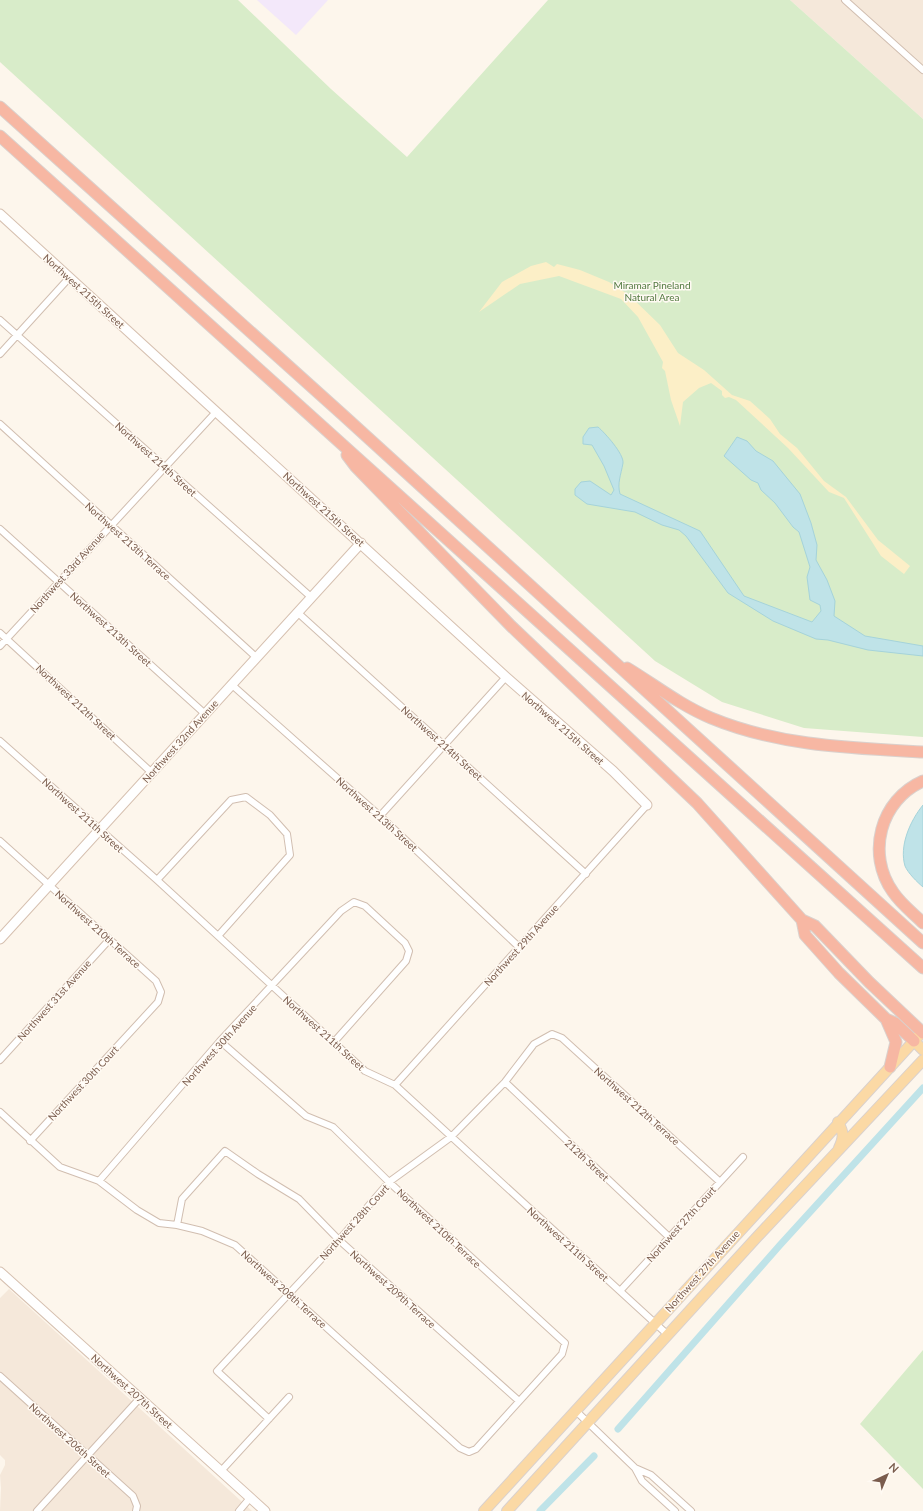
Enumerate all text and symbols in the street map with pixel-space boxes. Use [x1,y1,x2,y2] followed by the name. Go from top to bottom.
[41,251,127,331] street label: Northwest 215th Street
[613,279,691,303] park label: Miramar Pineland Natural Area
[113,419,199,499] street label: Northwest 214th Street
[281,469,367,549] street label: Northwest 215th Street
[83,500,173,582] street label: Northwest 213th Terrace
[27,529,107,615] street label: Northwest 33rd Avenue
[68,589,154,669] street label: Northwest 213th Street
[34,662,119,742] street label: Northwest 212th Street
[519,689,607,767] street label: Northwest 215th Street
[140,697,220,785] street label: Northwest 32nd Avenue
[399,703,485,783] street label: Northwest 214th Street
[334,774,420,854] street label: Northwest 213th Street
[40,775,126,855] street label: Northwest 211th Street
[53,888,143,970] street label: Northwest 210th Terrace
[481,902,561,988] street label: Northwest 29th Avenue
[15,957,93,1043] street label: Northwest 31st Avenue
[281,993,367,1073] street label: Northwest 211th Street
[179,1002,259,1088] street label: Northwest 30th Avenue
[45,1043,121,1123] street label: Northwest 30th Court
[592,1065,682,1147] street label: Northwest 212th Terrace
[563,1137,612,1184] street label: 212th Street
[317,1181,391,1262] street label: Northwest 28th Court
[644,1183,718,1264] street label: Northwest 27th Court
[395,1186,483,1270] street label: Northwest 210th Terrace
[525,1204,611,1284] street label: Northwest 211th Street
[662,1228,742,1314] street label: Northwest 27th Avenue
[239,1248,329,1330] street label: Northwest 208th Terrace
[348,1248,438,1330] street label: Northwest 209th Terrace
[89,1351,175,1431] street label: Northwest 207th Street
[27,1400,113,1480] street label: Northwest 206th Street
[867,1455,907,1495] north arrow
[887,1460,902,1475] text: N

